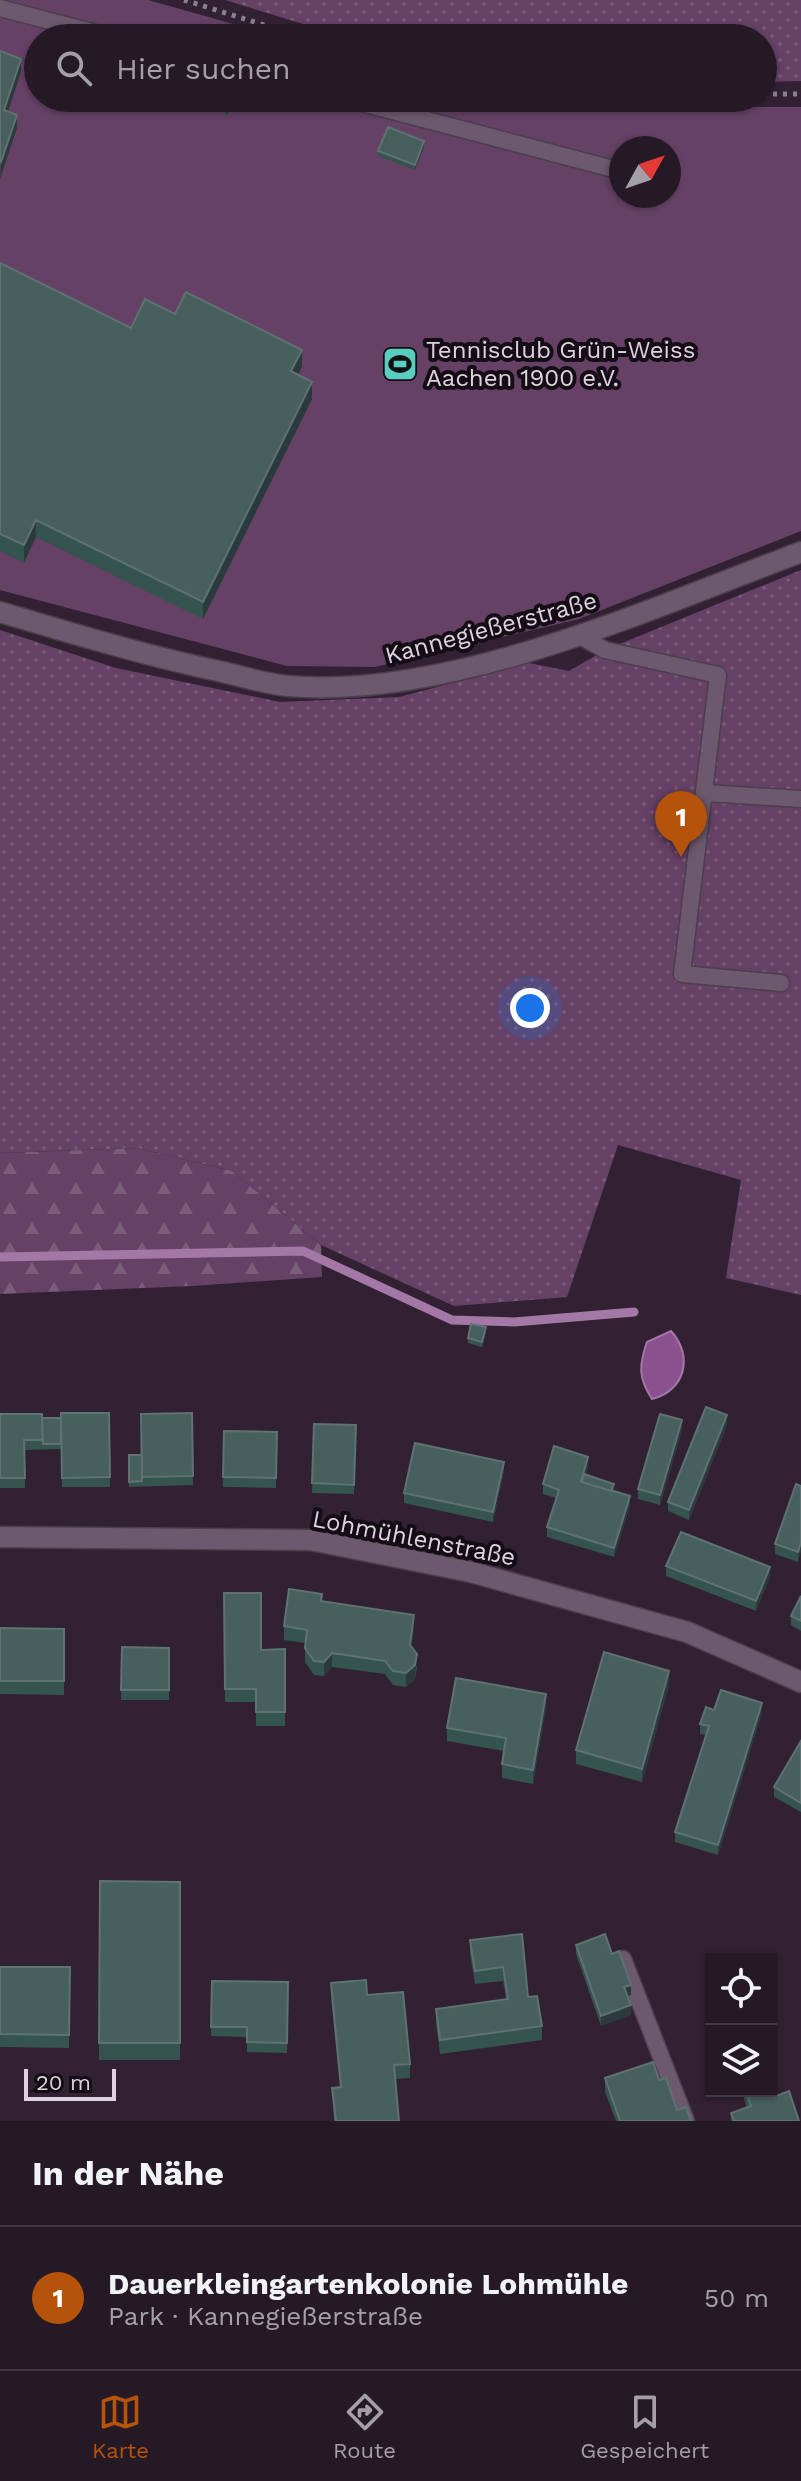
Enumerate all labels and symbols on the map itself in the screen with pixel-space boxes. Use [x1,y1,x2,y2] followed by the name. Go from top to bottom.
[609,136,681,208] north arrow
[426,336,695,392] place label: Tennisclub Grün-Weiss Aachen 1900 e.V.
[381,345,419,383] sports icon: Tennisclub Grün-Weiss Aachen 1900 e.V.
[382,586,600,670] street label: Kannegießerstraße
[655,791,707,857] pin: 1
[510,988,550,1028] your location
[310,1505,518,1571] street label: Lohmühlenstraße
[24,2065,116,2101] scale bar

